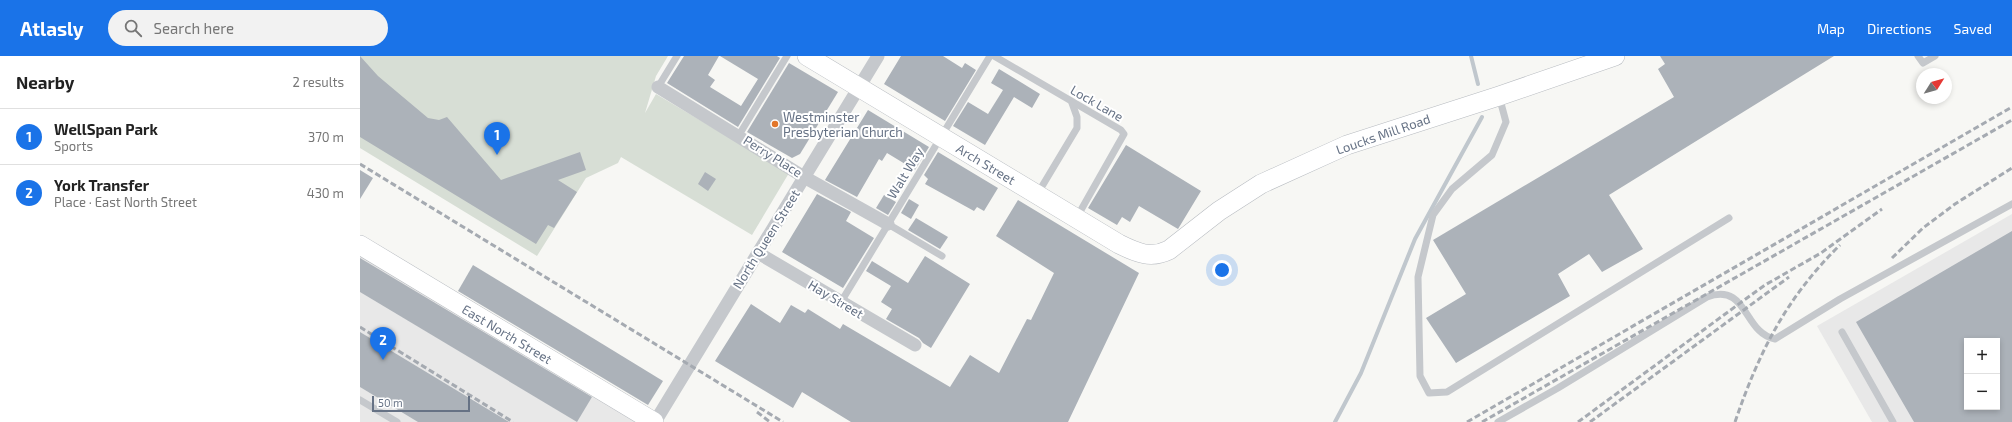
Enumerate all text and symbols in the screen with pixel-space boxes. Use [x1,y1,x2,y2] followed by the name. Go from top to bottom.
[108,10,388,46] search box
[20,17,84,40] text: Atlasly
[122,17,144,39] icon: search
[154,19,234,37] text: Search here
[1817,20,1845,37] text: Map
[1867,20,1932,37] text: Directions
[1954,20,1992,37] text: Saved
[1916,68,1952,104] north arrow
[16,72,74,92] text: Nearby
[292,74,344,90] text: 2 results
[1068,82,1126,124] street label: Lock Lane
[783,109,903,140] place label: Westminster Presbyterian Church
[1334,110,1432,158] street label: Loucks Mill Road
[770,119,780,129] marker: Westminster Presbyterian Church
[54,120,158,138] text: WellSpan Park
[484,122,510,155] pin: 1
[26,129,32,145] text: 1
[308,129,344,145] text: 370 m
[741,132,805,180] street label: Perry Place
[54,138,93,154] text: Sports
[954,140,1018,188] street label: Arch Street
[883,144,927,202] street label: Walt Way
[54,176,149,194] text: York Transfer
[25,185,33,201] text: 2
[307,185,344,201] text: 430 m
[729,186,803,292] street label: North Queen Street
[54,194,197,210] text: Place · East North Street
[1212,260,1232,280] your location
[806,276,866,322] street label: Hay Street
[459,301,555,367] street label: East North Street
[370,327,396,360] pin: 2
[1964,338,2000,410] map controls
[1964,338,2000,374] button: +
[1964,374,2000,410] button: −
[372,394,470,413] scale bar
[378,396,403,409] text: 50 m

